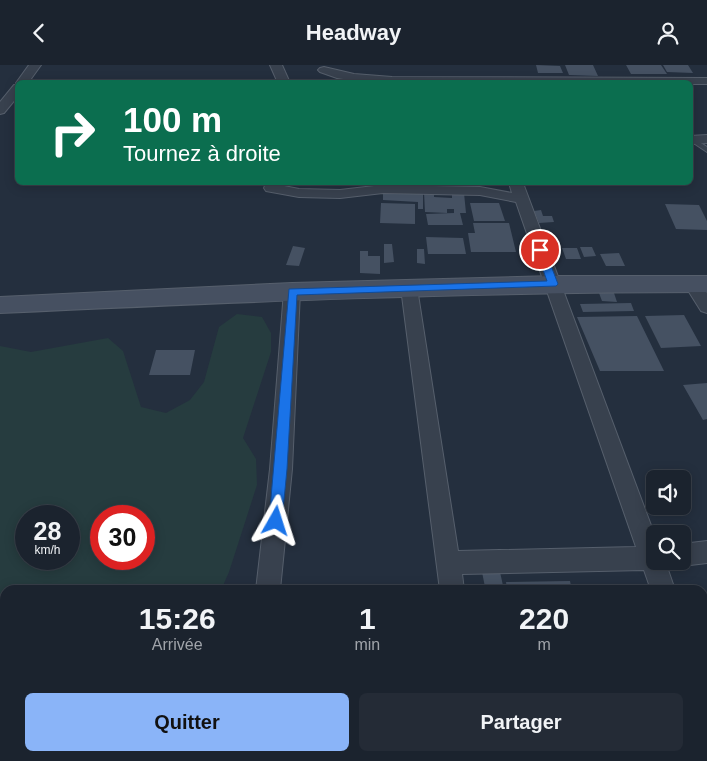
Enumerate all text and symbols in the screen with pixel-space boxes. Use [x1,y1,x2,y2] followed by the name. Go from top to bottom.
[25,19,53,47] icon: back
[654,19,682,47] icon: person
[306,20,401,45] text: Headway
[40,100,105,165] icon: right
[123,100,222,139] text: 100 m
[123,141,281,166] text: Tournez à droite
[519,229,561,271] pin
[526,236,554,264] icon: arrive
[646,470,691,570] map controls
[646,470,691,515] button: sound
[249,494,301,546] position arrow
[90,505,155,570] speed limit sign: 30
[34,517,61,545] text: 28
[646,525,691,570] button: search
[34,543,61,557] text: km/h
[139,602,216,635] text: 15:26
[359,602,376,635] text: 1
[519,602,569,635] text: 220
[152,636,203,653] text: Arrivée
[354,636,380,653] text: min
[537,636,551,653] text: m
[25,693,349,751] button: Quitter
[359,693,683,751] button: Partager

